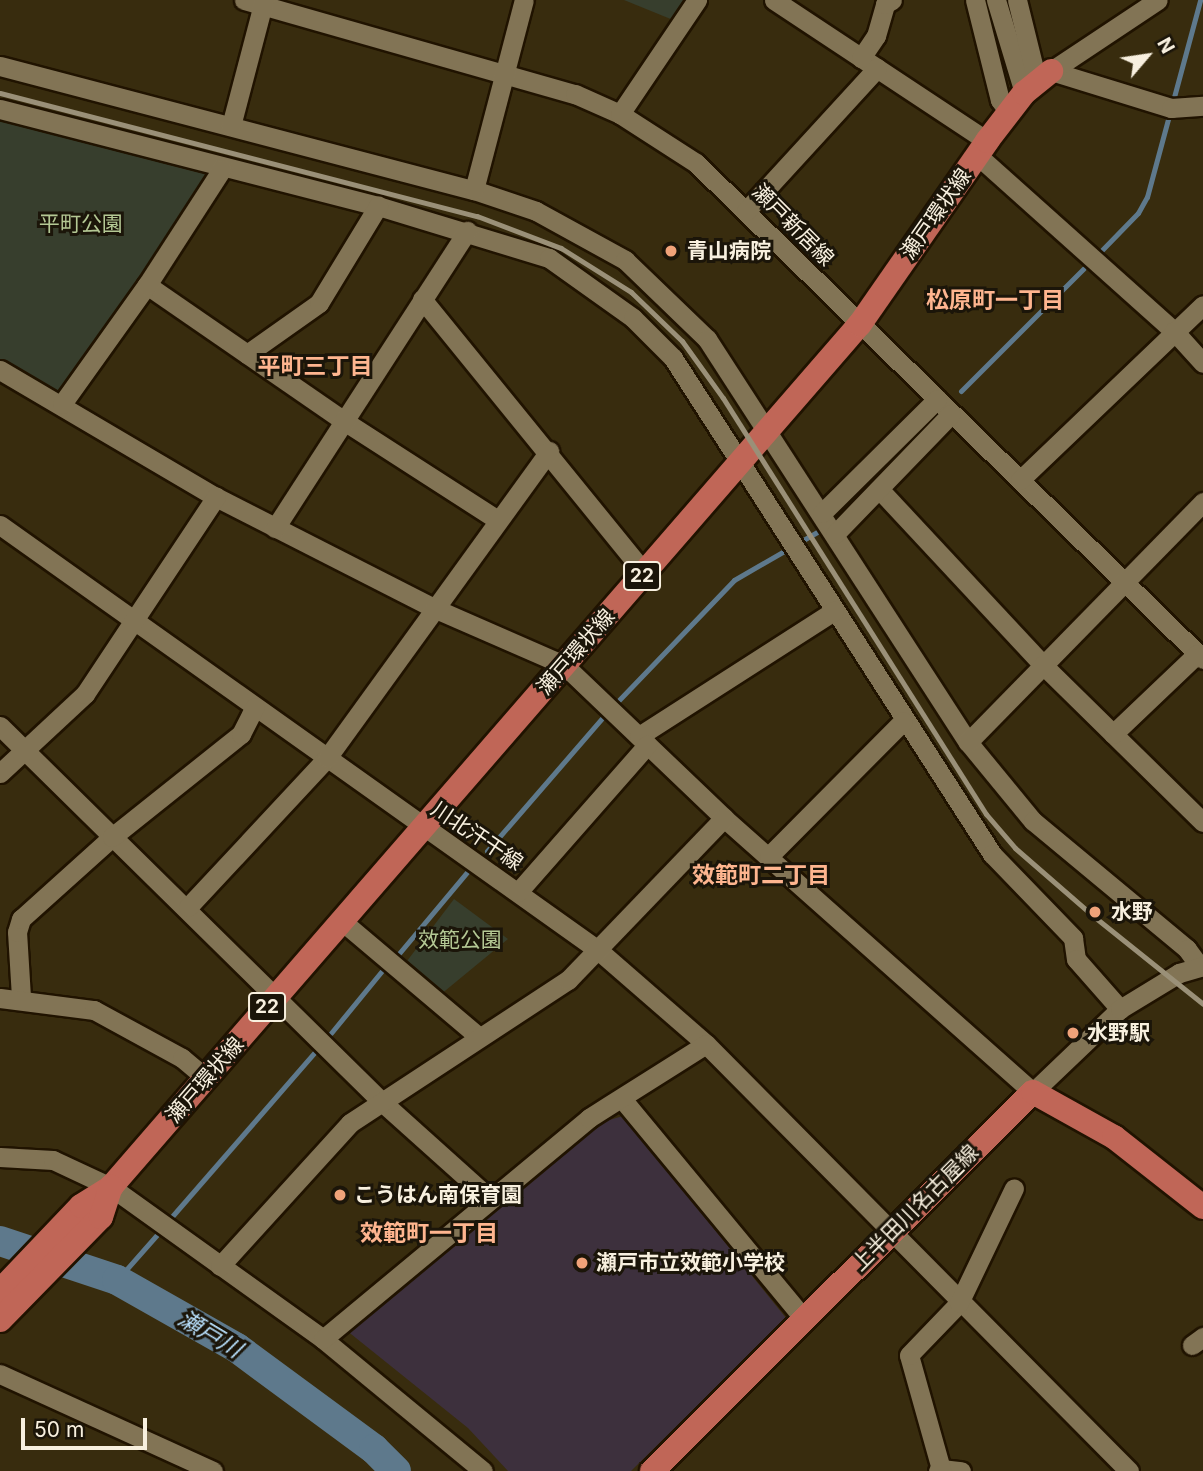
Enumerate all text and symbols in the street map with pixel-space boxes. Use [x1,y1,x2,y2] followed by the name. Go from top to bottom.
[1112,21,1182,91] north arrow
[1152,34,1179,57] text: N
[896,164,976,264] street label: 瀬戸環状線
[747,179,839,271] street label: 瀬戸新居線
[39,211,123,237] park label: 平町公園
[687,238,771,264] place label: 青山病院
[661,241,681,261] marker: 青山病院
[926,286,1064,314] district label: 松原町一丁目
[258,352,372,380] district label: 平町三丁目
[623,561,661,592] road number: 22
[532,604,620,700] street label: 瀬戸環状線
[426,796,528,876] street label: 川北汗干線
[692,861,830,889] district label: 效範町二丁目
[1111,899,1153,925] place label: 水野
[1085,902,1105,922] marker: 水野
[418,927,502,953] park label: 效範公園
[248,992,286,1023] road number: 22
[1087,1020,1150,1046] place label: 水野駅
[1065,1025,1081,1041] marker: 水野駅
[161,1032,249,1128] street label: 瀬戸環状線
[847,1140,983,1276] street label: 上半田川名古屋線
[354,1182,522,1208] place label: こうはん南保育園
[332,1187,348,1203] marker: こうはん南保育園
[360,1219,498,1247] district label: 效範町一丁目
[596,1250,785,1276] place label: 瀬戸市立效範小学校
[574,1255,590,1271] marker: 瀬戸市立效範小学校
[173,1304,247,1364] water label: 瀬戸川
[24,1404,150,1448] scale bar
[34,1417,84,1442] text: 50 m

